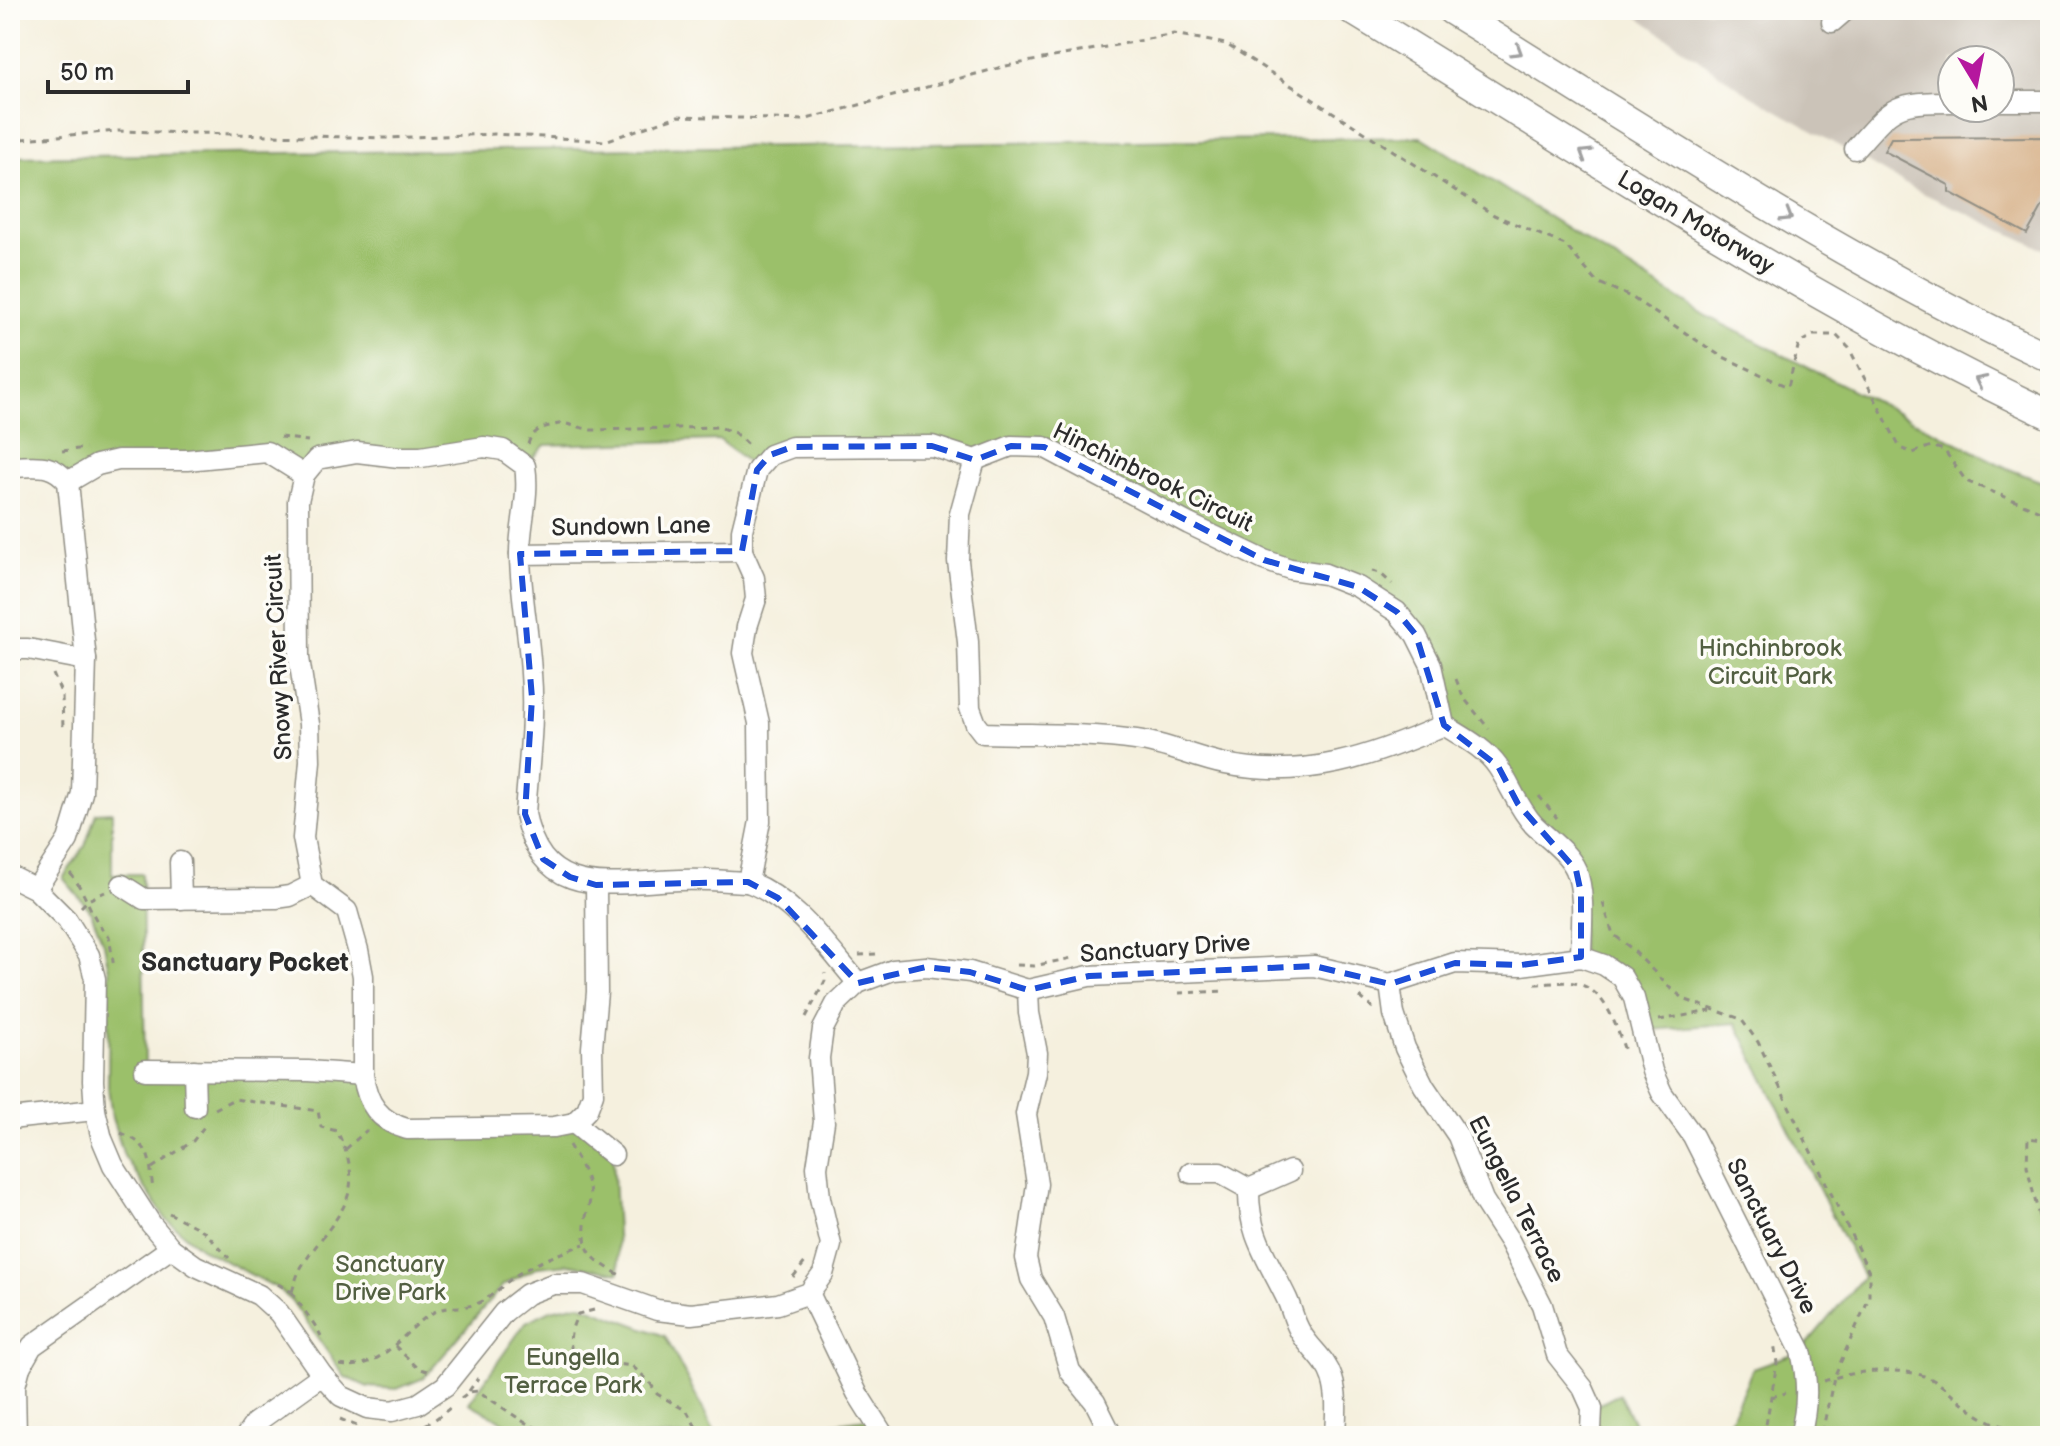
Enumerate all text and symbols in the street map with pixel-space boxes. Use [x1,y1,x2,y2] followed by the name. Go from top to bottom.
[1508,41,1523,57] one-way arrow
[48,44,188,94] scale bar
[1936,44,2016,124] north arrow
[60,58,114,87] text: 50 m
[1969,87,1990,117] text: N
[1579,148,1594,163] one-way arrow
[1612,164,1779,281] street label: Logan Motorway
[1778,206,1793,221] one-way arrow
[1973,375,1988,391] one-way arrow
[1048,416,1258,539] street label: Hinchinbrook Circuit
[551,511,711,542] street label: Sundown Lane
[259,552,298,761] street label: Snowy River Circuit
[1699,634,1842,691] park label: Hinchinbrook Circuit Park
[1079,928,1251,969] street label: Sanctuary Drive
[141,948,349,979] district label: Sanctuary Pocket
[1462,1111,1571,1288] street label: Eungella Terrace
[1720,1154,1823,1319] street label: Sanctuary Drive
[334,1250,446,1307] park label: Sanctuary Drive Park
[504,1343,642,1400] park label: Eungella Terrace Park

